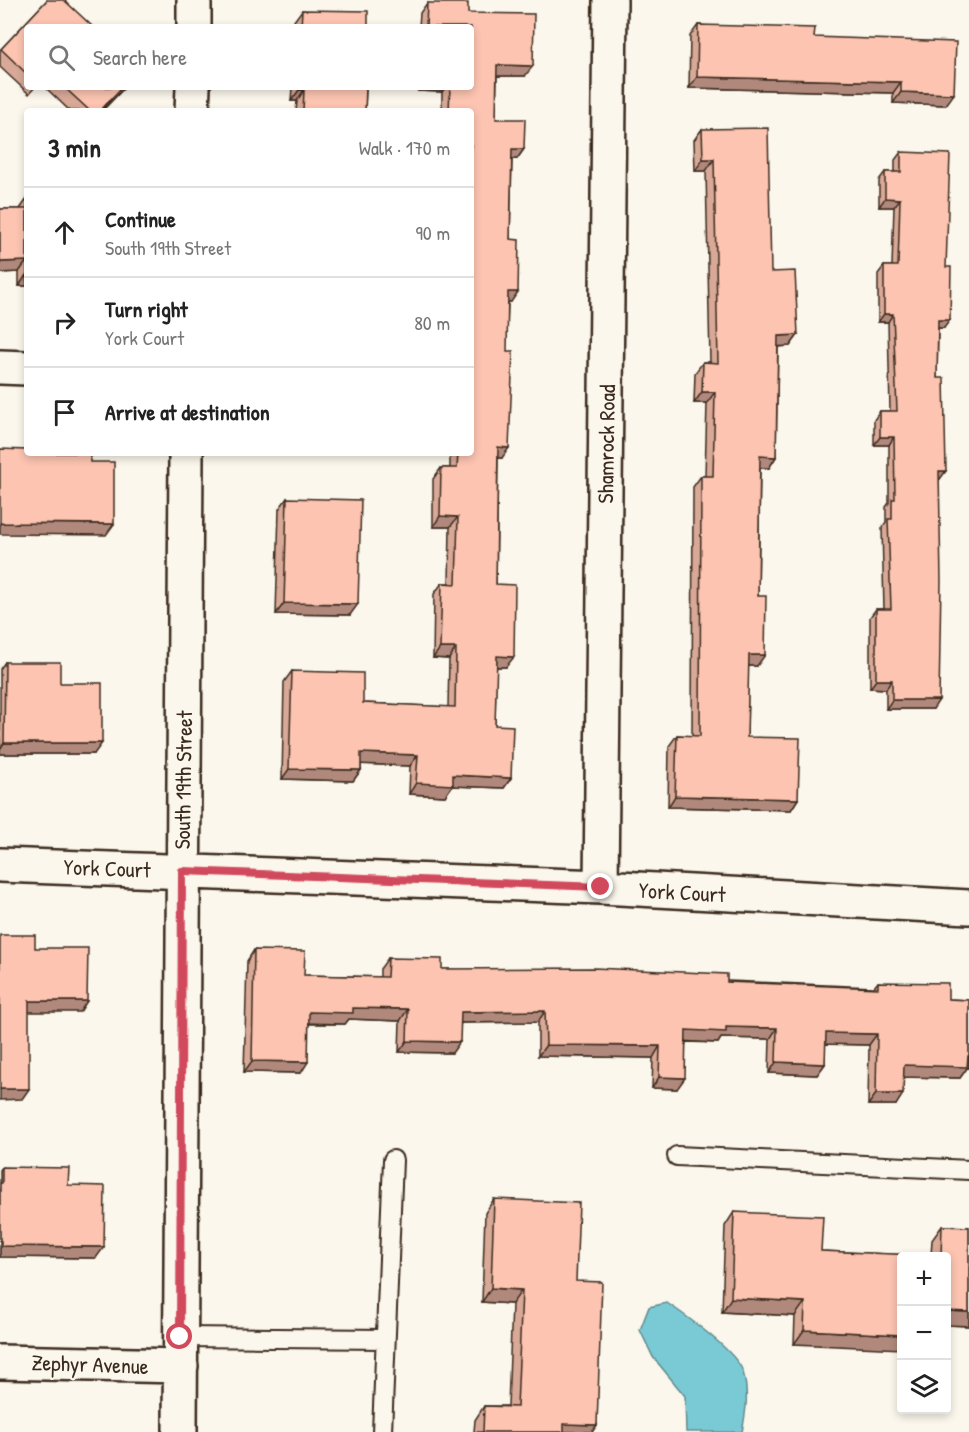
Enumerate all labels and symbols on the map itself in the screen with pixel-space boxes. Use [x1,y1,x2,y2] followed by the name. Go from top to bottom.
[590,384,622,504] street label: Shamrock Road
[167,710,199,850] street label: South 19th Street
[63,851,151,885] street label: York Court
[587,873,613,899] route end
[638,875,727,909] street label: York Court
[166,1323,192,1349] route start
[31,1347,149,1381] street label: Zephyr Avenue

